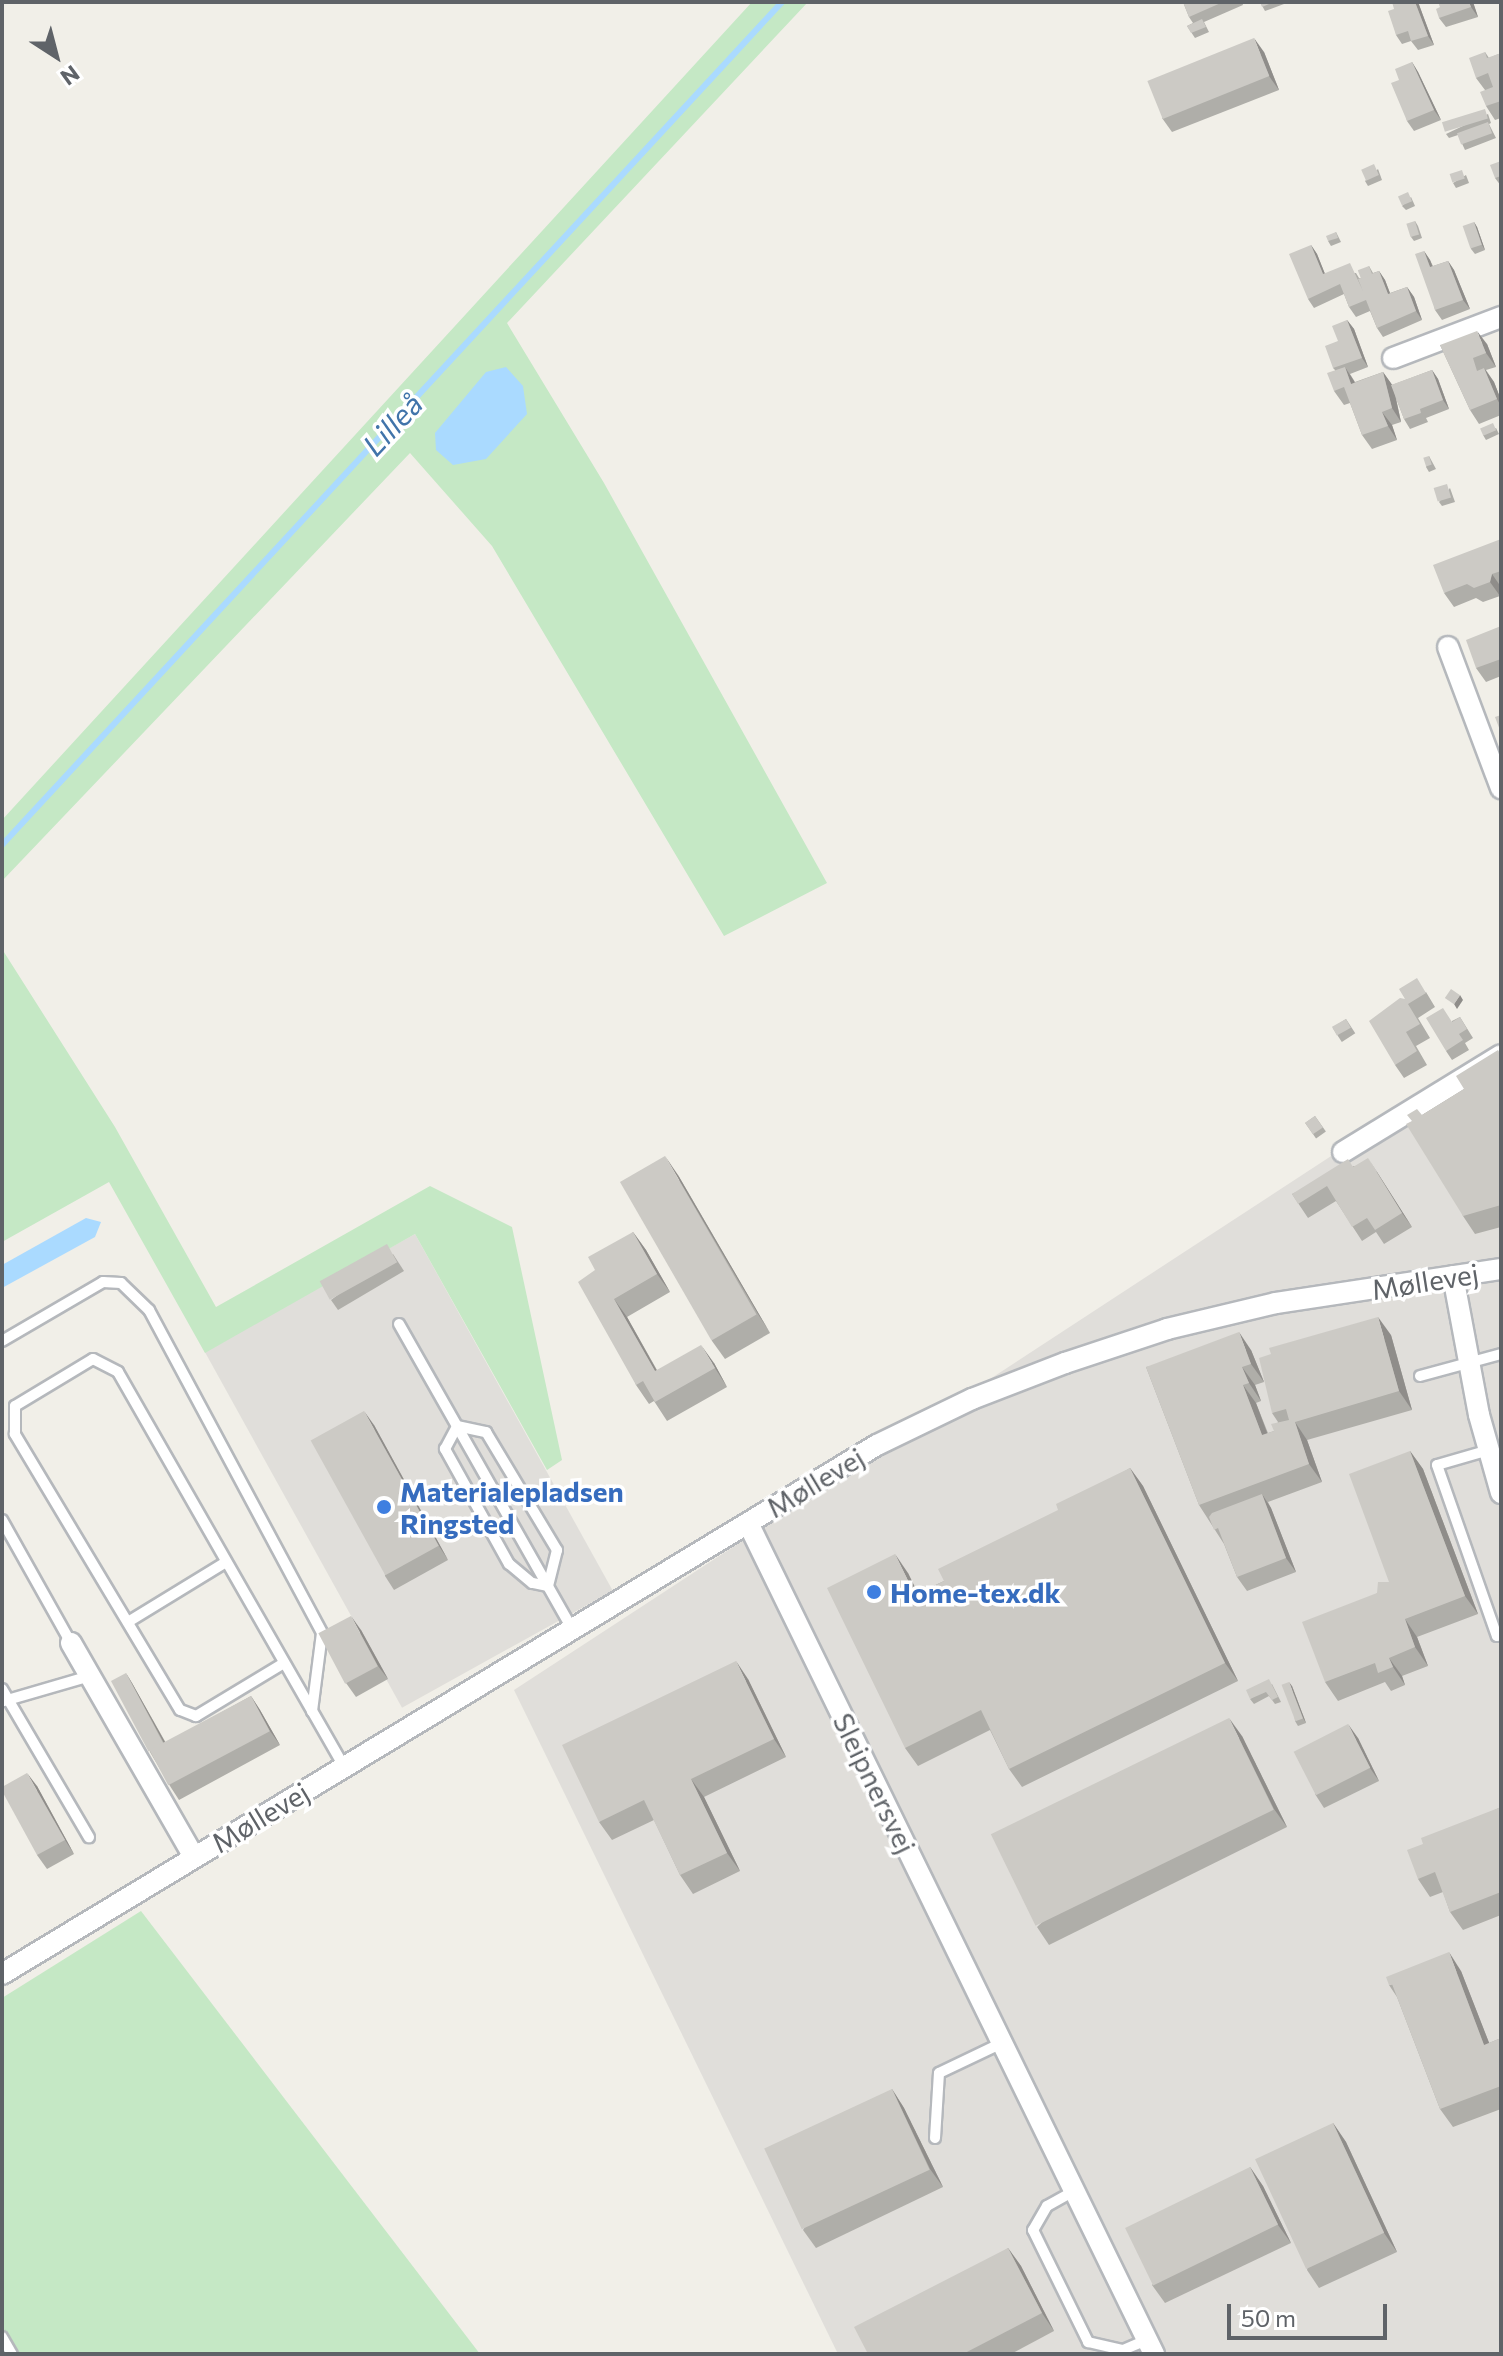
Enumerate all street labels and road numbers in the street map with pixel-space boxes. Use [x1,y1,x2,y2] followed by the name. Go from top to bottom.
[1369,1256,1481,1306] street label: Møllevej
[760,1440,870,1524] street label: Møllevej
[827,1707,923,1859] street label: Sleipnersvej
[205,1775,315,1859] street label: Møllevej

